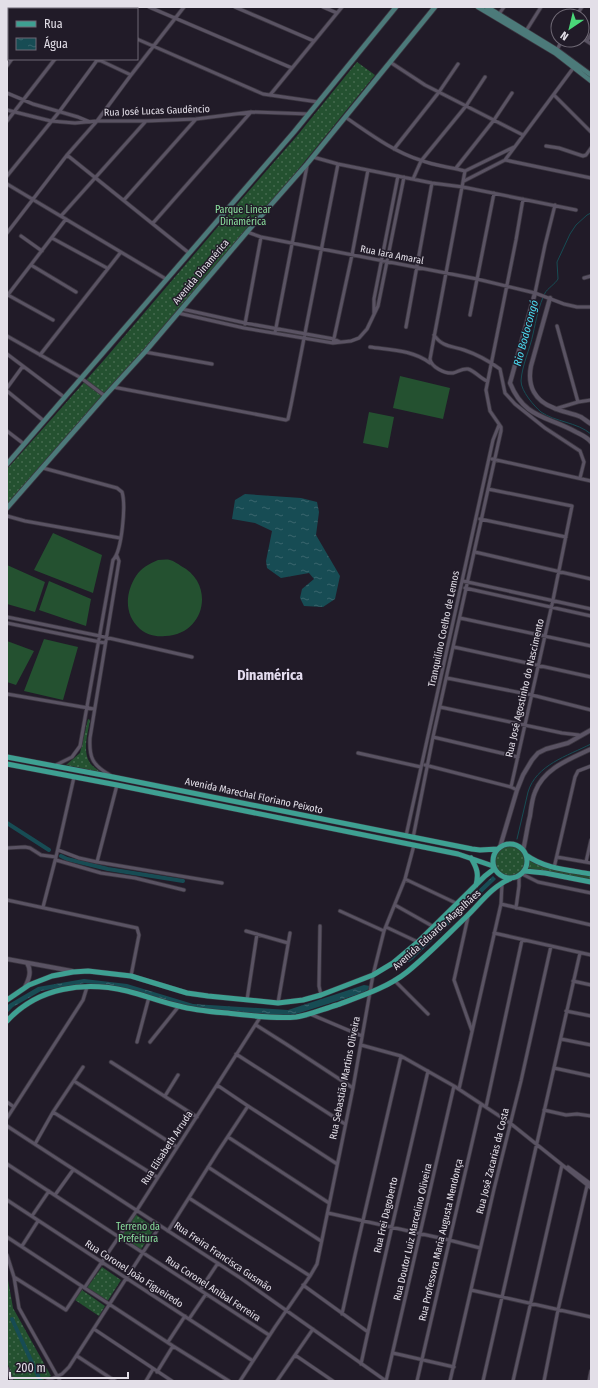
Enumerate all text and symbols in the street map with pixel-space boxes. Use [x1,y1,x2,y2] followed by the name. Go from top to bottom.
[8,8,138,60] legend
[550,8,590,48] north arrow
[44,17,63,31] text: Rua
[558,29,571,43] text: N
[44,36,68,51] text: Água
[104,103,210,119] street label: Rua José Lucas Gaudêncio
[215,204,272,228] park label: Parque Linear Dinamérica
[170,237,232,307] street label: Avenida Dinamérica
[359,243,425,267] street label: Rua Iara Amaral
[511,298,541,368] water label: Rio Bodocongó
[426,570,462,688] street label: Tranquilino Coelho de Lemos
[503,617,547,759] street label: Rua José Agostinho do Nascimento
[237,667,303,684] district label: Dinamérica
[184,775,324,817] street label: Avenida Marechal Floriano Peixoto
[390,887,484,973] street label: Avenida Eduardo Magalhães
[327,1015,363,1141] street label: Rua Sebastião Martins Oliveira
[474,1107,512,1215] street label: Rua José Zacarias da Costa
[139,1109,195,1187] street label: Rua Elisabeth Arruda
[416,1158,466,1322] street label: Rua Professora Maria Augusta Mendonça
[391,1162,435,1302] street label: Rua Doutor Luiz Marcelino Oliveira
[371,1176,401,1254] street label: Rua Frei Dagoberto
[172,1220,274,1294] street label: Rua Freira Francisca Gusmão
[116,1221,160,1245] park label: Terreno da Prefeitura
[83,1238,185,1310] street label: Rua Coronel João Figueiredo
[163,1253,264,1324] street label: Rua Coronel Aníbal Ferreira
[10,1354,128,1380] scale bar
[16,1361,46,1375] text: 200 m

